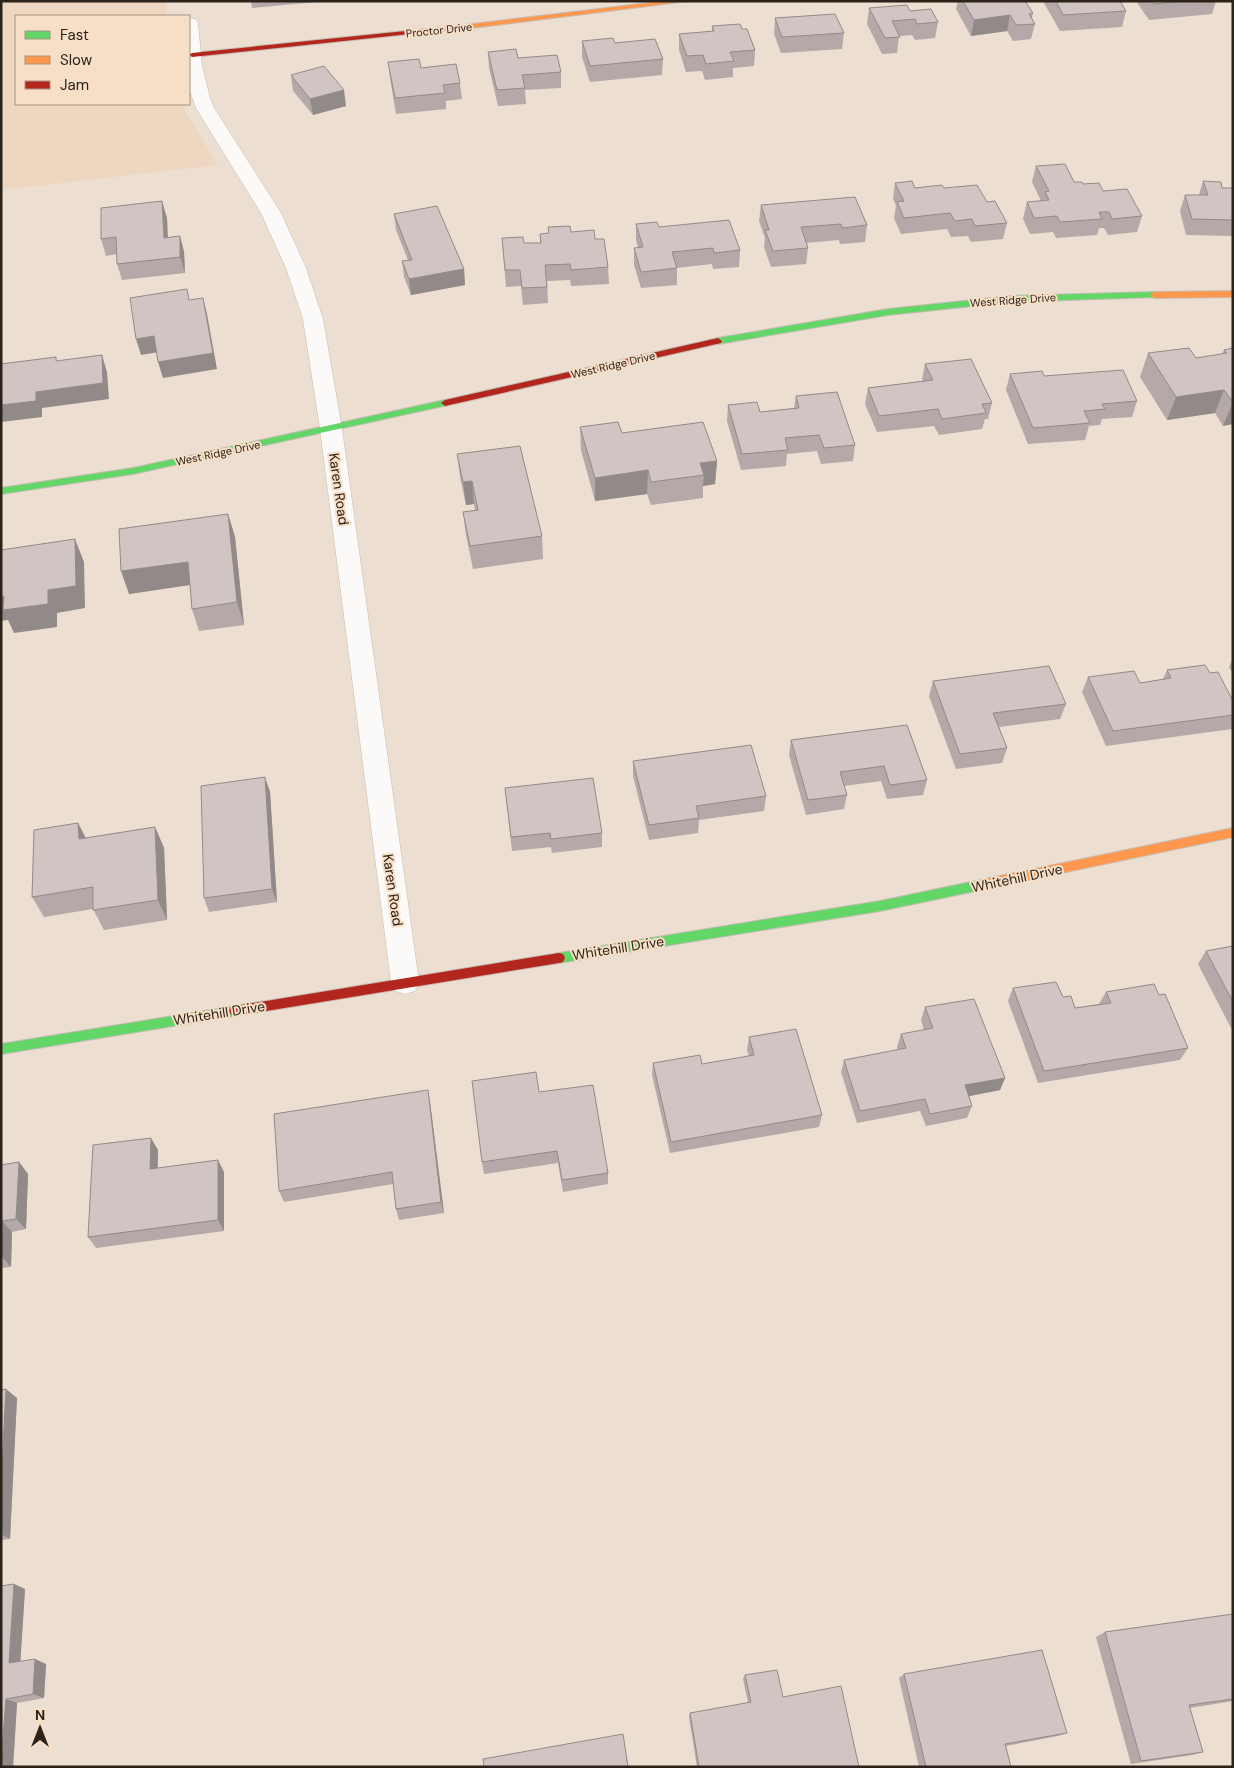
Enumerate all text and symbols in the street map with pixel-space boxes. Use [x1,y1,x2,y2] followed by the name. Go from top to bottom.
[15,15,190,105] legend
[405,20,473,40] street label: Proctor Drive
[60,25,89,45] text: Fast
[60,50,93,70] text: Slow
[60,75,89,95] text: Jam
[970,290,1056,310] street label: West Ridge Drive
[569,348,657,382] street label: West Ridge Drive
[174,437,262,469] street label: West Ridge Drive
[325,452,353,526] street label: Karen Road
[379,853,407,927] street label: Karen Road
[970,860,1064,896] street label: Whitehill Drive
[571,932,665,964] street label: Whitehill Drive
[172,997,266,1029] street label: Whitehill Drive
[15,1703,65,1753] north arrow
[35,1706,45,1724] text: N

